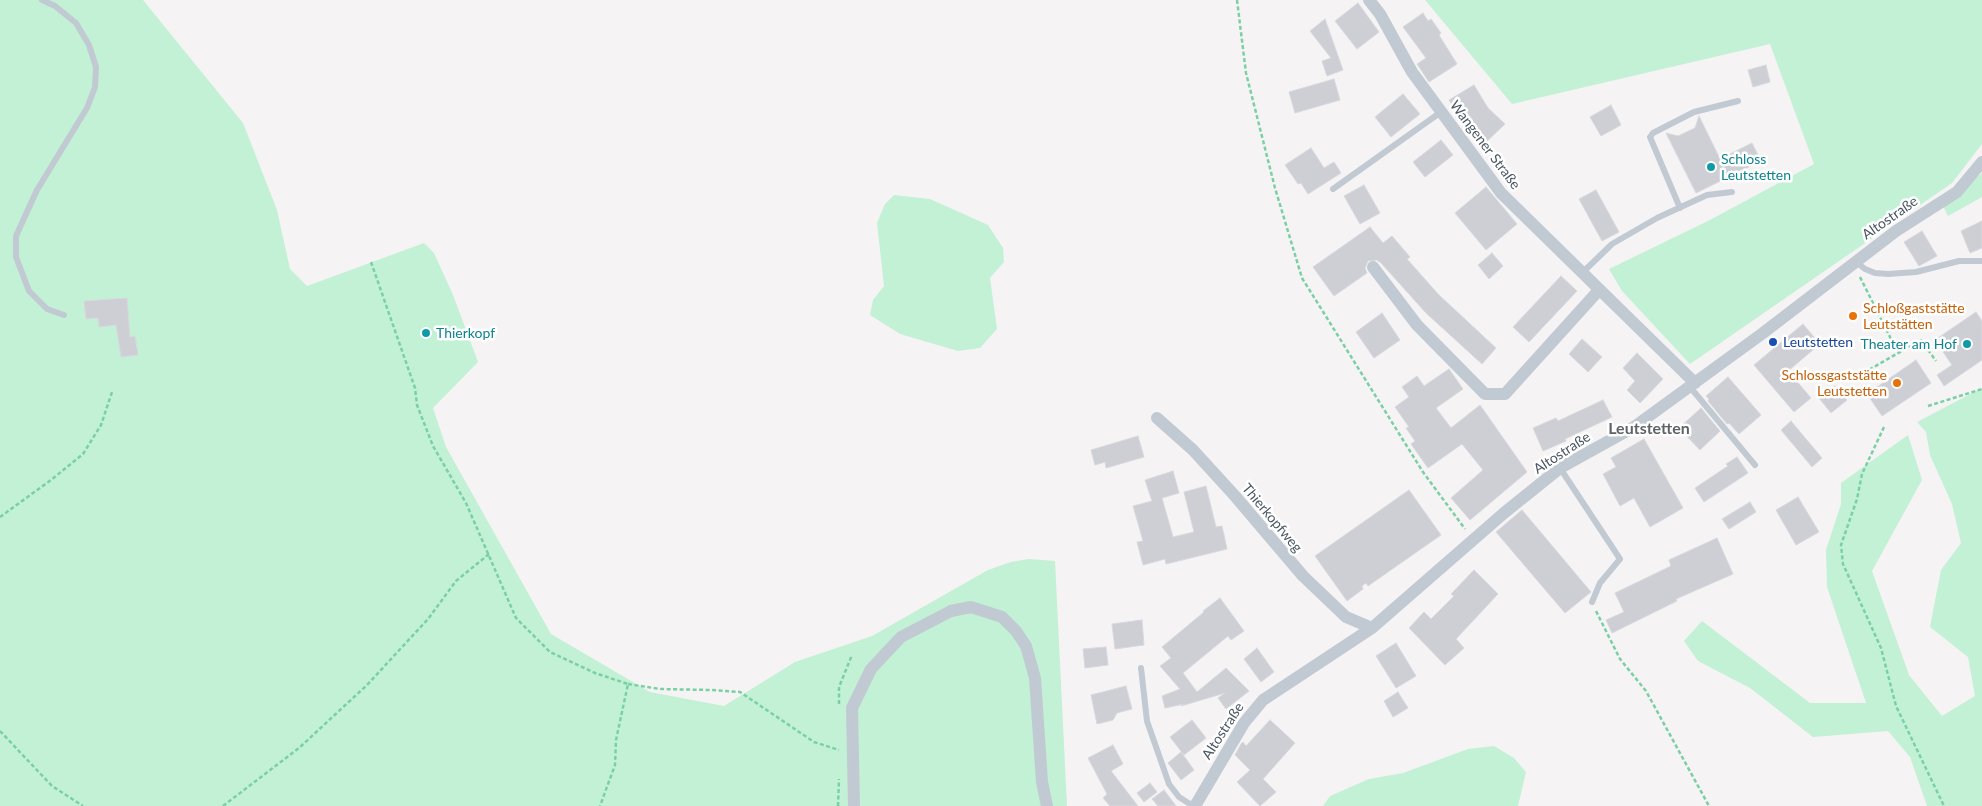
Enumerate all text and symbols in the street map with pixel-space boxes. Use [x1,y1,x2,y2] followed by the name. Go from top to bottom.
[1446,97,1524,193] street label: Wangener Straße
[1721,151,1791,184] place label: Schloss Leutstetten
[1705,161,1717,173] marker: Schloss Leutstetten
[1859,193,1921,243] street label: Altostraße
[1863,300,1965,332] place label: Schloßgaststätte Leutstätten
[1847,310,1859,322] marker: Schloßgaststätte Leutstätten
[436,325,495,341] place label: Thierkopf
[420,327,432,339] marker: Thierkopf
[1783,334,1853,350] place label: Leutstetten
[1767,336,1779,348] marker: Leutstetten
[1861,336,1957,352] place label: Theater am Hof
[1961,338,1973,350] marker: Theater am Hof
[1781,367,1887,400] place label: Schlossgaststätte Leutstetten
[1891,377,1903,389] marker: Schlossgaststätte Leutstetten
[1608,419,1690,439] district label: Leutstetten
[1530,428,1594,478] street label: Altostraße
[1238,480,1306,556] street label: Thierkopfweg
[1198,699,1248,763] street label: Altostraße

